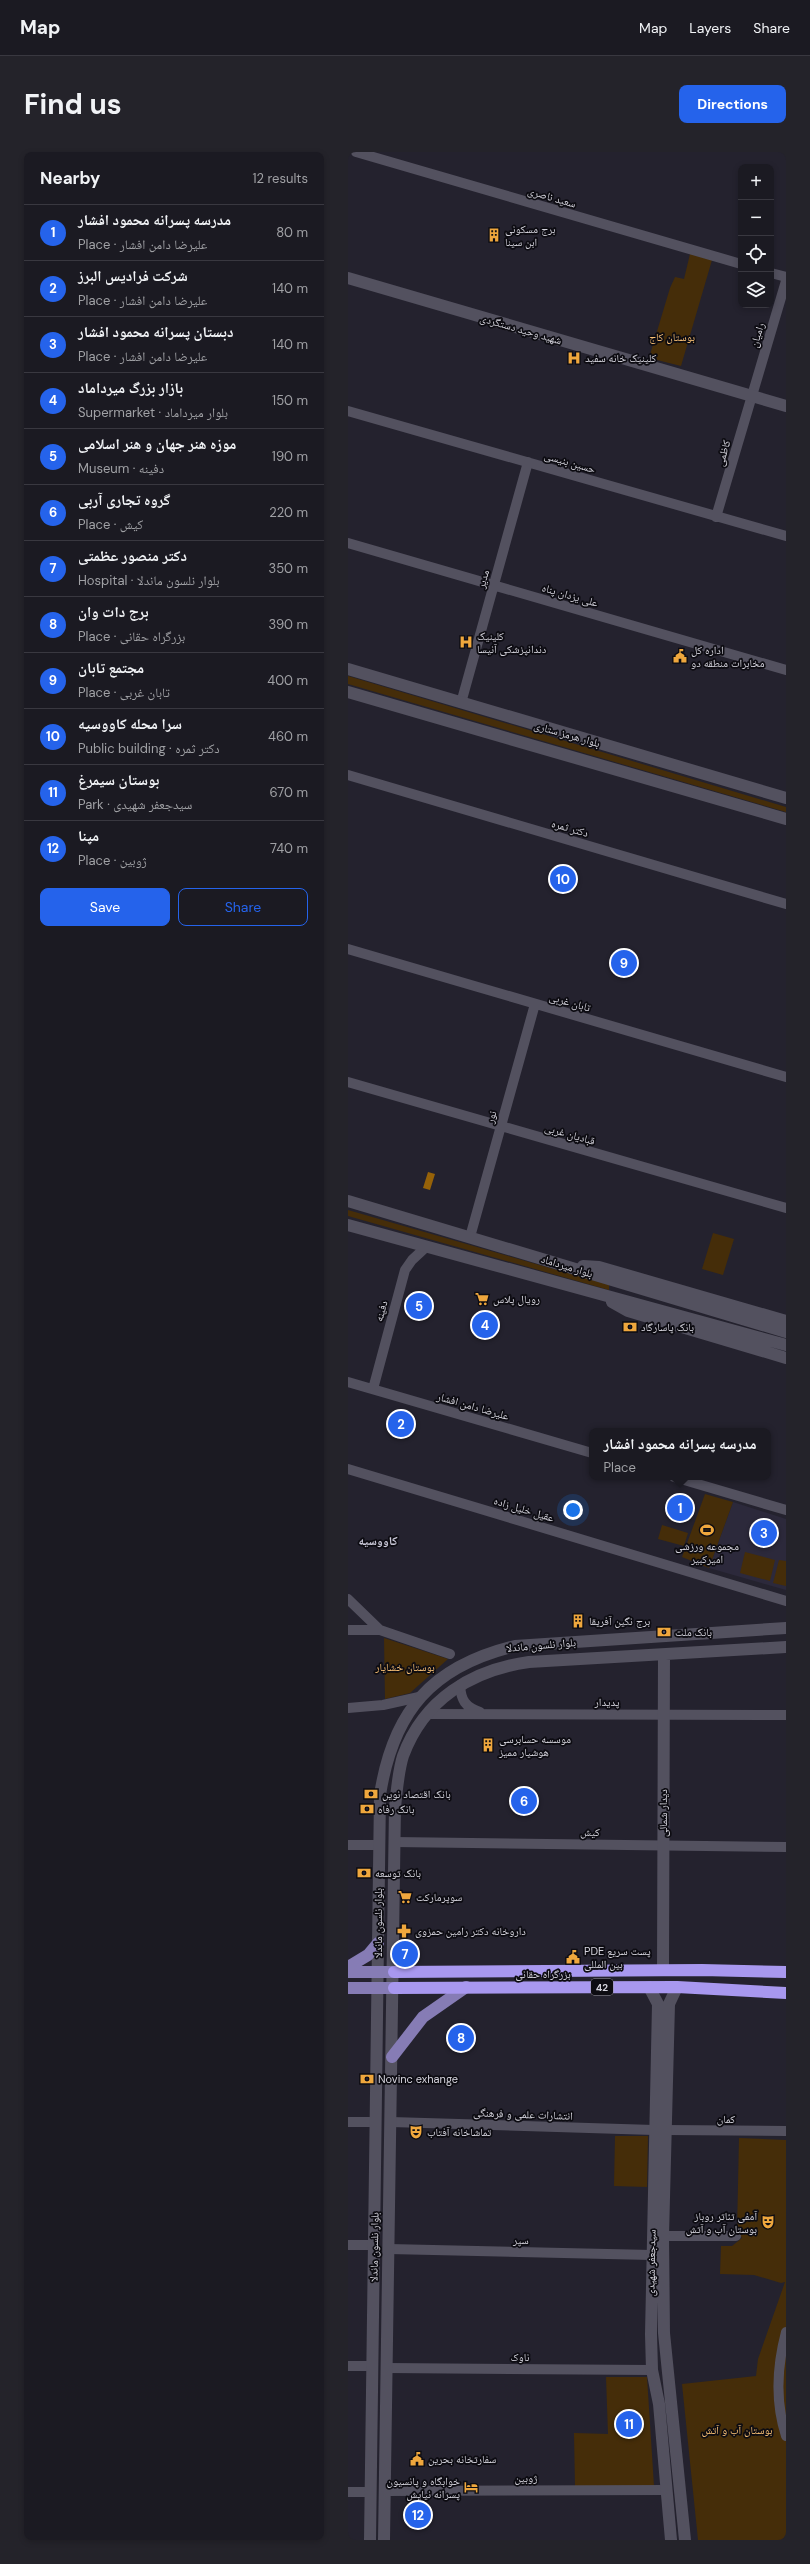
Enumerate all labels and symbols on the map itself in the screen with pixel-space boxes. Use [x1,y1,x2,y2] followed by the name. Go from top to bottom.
[526,183,578,211] street label: سعید ناصری
[505,222,555,249] place label: برج مسکونی ابن سینا
[486,227,502,243] building icon: برج مسکونی ابن سینا
[479,311,563,347] street label: شهید وحید دستگردی
[747,321,767,349] street label: رامیان
[649,330,695,344] park label: بوستان کاج
[566,350,582,366] hospital icon: کلینیک خانه سفید
[585,351,657,365] place label: کلینیک خانه سفید
[713,438,734,468] street label: کاظمی
[543,448,597,476] street label: حسین بنیسی
[473,568,492,591] street label: مدیر
[540,580,600,610] street label: علی یزدان پناه
[477,629,547,656] place label: کلینیک دندانپزشکی آنیسا
[458,634,474,650] hospital icon: کلینیک دندانپزشکی آنیسا
[691,643,765,670] place label: اداره کل مخابرات منطقه دو
[672,648,688,664] public building icon: اداره کل مخابرات منطقه دو
[532,718,602,750] street label: بلوار هرمز ستاری
[550,816,590,840] street label: دکتر ثمره
[550,864,576,894] pin: 10
[611,948,637,978] pin: 9
[548,989,593,1015] street label: تابان غربی
[482,1109,499,1126] street label: نور
[543,1120,597,1148] street label: قبادیان غربی
[539,1251,595,1281] street label: بلوار میرداماد
[406,1291,432,1321] pin: 5
[474,1291,490,1307] supermarket icon: رویال پلاس
[493,1292,540,1306] place label: رویال پلاس
[371,1298,391,1323] street label: دفینه
[472,1310,498,1340] pin: 4
[622,1319,638,1335] bank icon: بانک پاسارگاد
[641,1320,694,1334] place label: بانک پاسارگاد
[434,1389,511,1423] street label: علیرضا دامن افشار
[388,1409,414,1439] pin: 2
[492,1493,556,1525] street label: عقیل خلیل زاده
[667,1493,693,1523] pin: 1
[563,1500,583,1520] your location
[751,1518,777,1548] pin: 3
[699,1522,715,1538] sports icon: مجموعه ورزشی امیرکبیر
[358,1533,398,1549] district label: کاووسیه
[675,1539,739,1566] place label: مجموعه ورزشی امیرکبیر
[570,1613,586,1629] building icon: برج نگین آفریقا
[589,1614,650,1628] place label: برج نگین آفریقا
[656,1624,672,1640] bank icon: بانک ملت
[675,1625,712,1639] place label: بانک ملت
[506,1635,576,1655] street label: بلوار نلسون ماندلا
[374,1660,435,1674] park label: بوستان خشایار
[594,1695,620,1709] street label: پدیدار
[498,1732,571,1759] place label: موسسه حسابرسی هوشیار ممیز
[480,1737,496,1753] building icon: موسسه حسابرسی هوشیار ممیز
[363,1786,379,1802] bank icon: بانک اقتصاد نوین
[511,1786,537,1816] pin: 6
[382,1787,451,1801] place label: بانک اقتصاد نوین
[656,1789,670,1837] street label: دیدار شمالی
[359,1801,375,1817] bank icon: بانک رفاه
[378,1802,414,1816] place label: بانک رفاه
[580,1825,600,1839] street label: کیش
[356,1865,372,1881] bank icon: بانک توسعه
[375,1866,421,1880] place label: بانک توسعه
[371,1888,385,1958] street label: بلوار نلسون ماندلا
[397,1889,413,1905] supermarket icon: سوپرمارکت
[416,1890,462,1904] place label: سوپرمارکت
[396,1923,412,1939] pharmacy icon: داروخانه دکتر رامین حمزوی
[415,1924,526,1938] place label: داروخانه دکتر رامین حمزوی
[392,1939,418,1969] pin: 7
[584,1944,651,1971] place label: PDE پست سریع بین المللی
[565,1949,581,1965] public building icon: PDE پست سریع بین المللی
[515,1967,571,1981] street label: بزرگراه حقانی
[591,1979,613,1995] road number: 42
[448,2023,474,2053] pin: 8
[359,2071,375,2087] bank icon: Novinc exhange
[378,2072,458,2086] place label: Novinc exhange
[473,2105,573,2123] street label: انتشارات علمی و فرهنگی
[717,2112,736,2126] street label: کمان
[408,2124,424,2140] theatre icon: تماشاخانه آفتاب
[427,2125,492,2139] place label: تماشاخانه آفتاب
[686,2209,757,2236] place label: آمفی تئاتر روباز بوستان آب و آتش
[366,2212,382,2282] street label: بلوار نلسون ماندلا
[760,2214,776,2230] theatre icon: آمفی تئاتر روباز بوستان آب و آتش
[643,2229,659,2297] street label: سیدجعفر شهیدی
[512,2233,529,2247] street label: سپر
[511,2350,529,2364] street label: ناوک
[616,2409,642,2439] pin: 11
[701,2423,773,2437] park label: بوستان آب و آتش
[409,2451,425,2467] public building icon: سفارتخانه بحرین
[428,2452,496,2466] place label: سفارتخانه بحرین
[515,2471,537,2485] street label: ژوبین
[386,2474,460,2501] place label: خوابگاه و پانسیون پسرانه نیایش
[463,2479,479,2495] hotel icon: خوابگاه و پانسیون پسرانه نیایش
[405,2500,431,2530] pin: 12

